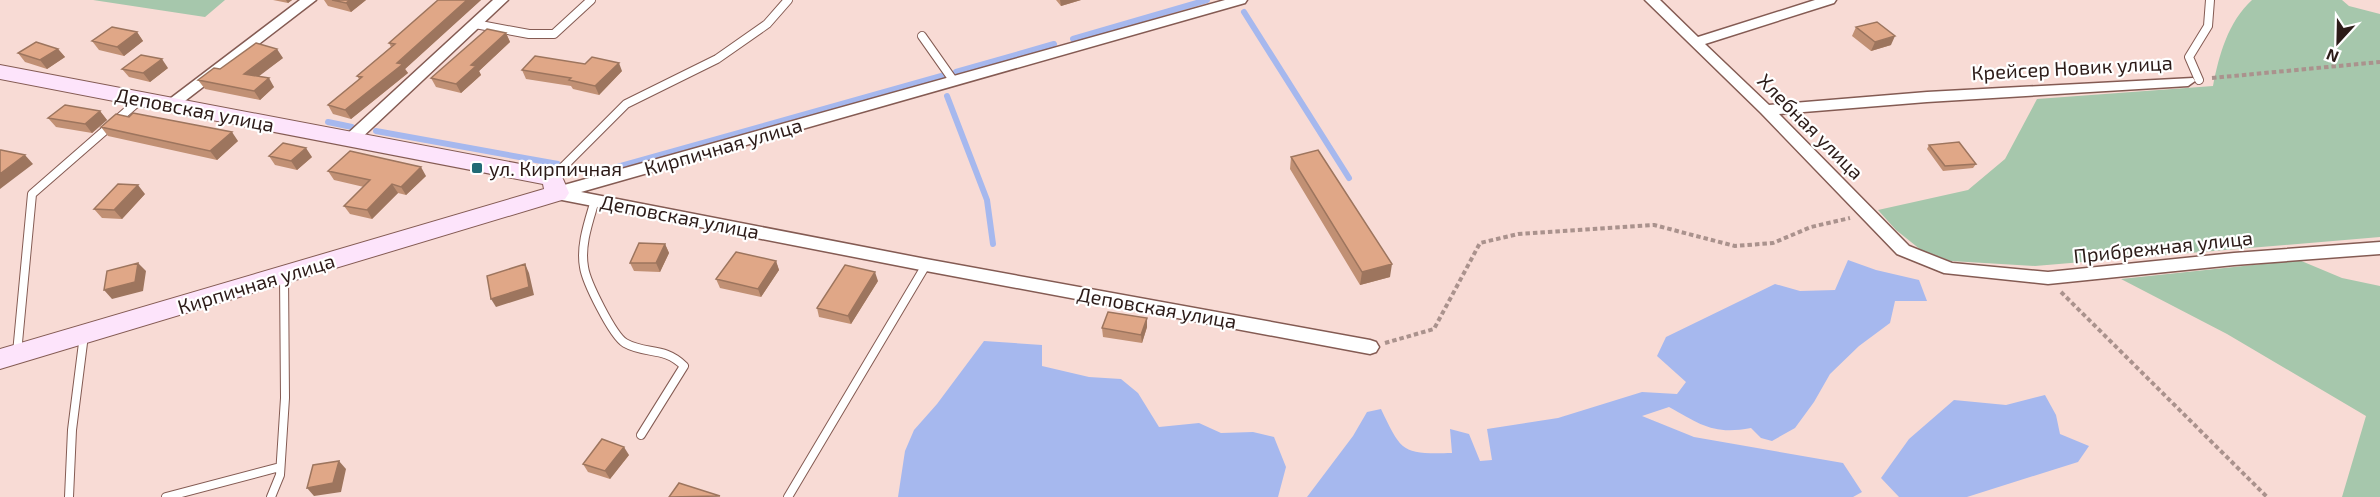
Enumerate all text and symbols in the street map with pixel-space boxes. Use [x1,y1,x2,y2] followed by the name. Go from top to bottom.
[2308,12,2368,72] north arrow
[2323,45,2341,67] text: N
[1971,50,2173,85] street label: Крейсер Новик улица
[1752,68,1869,185] street label: Хлебная улица
[113,82,277,137] street label: Деповская улица
[641,112,805,181] street label: Кирпичная улица
[489,156,622,181] place label: ул. Кирпичная
[470,161,484,175] marker: ул. Кирпичная
[598,189,762,244] street label: Деповская улица
[2072,225,2254,268] street label: Прибрежная улица
[174,248,338,319] street label: Кирпичная улица
[1075,281,1239,334] street label: Деповская улица

